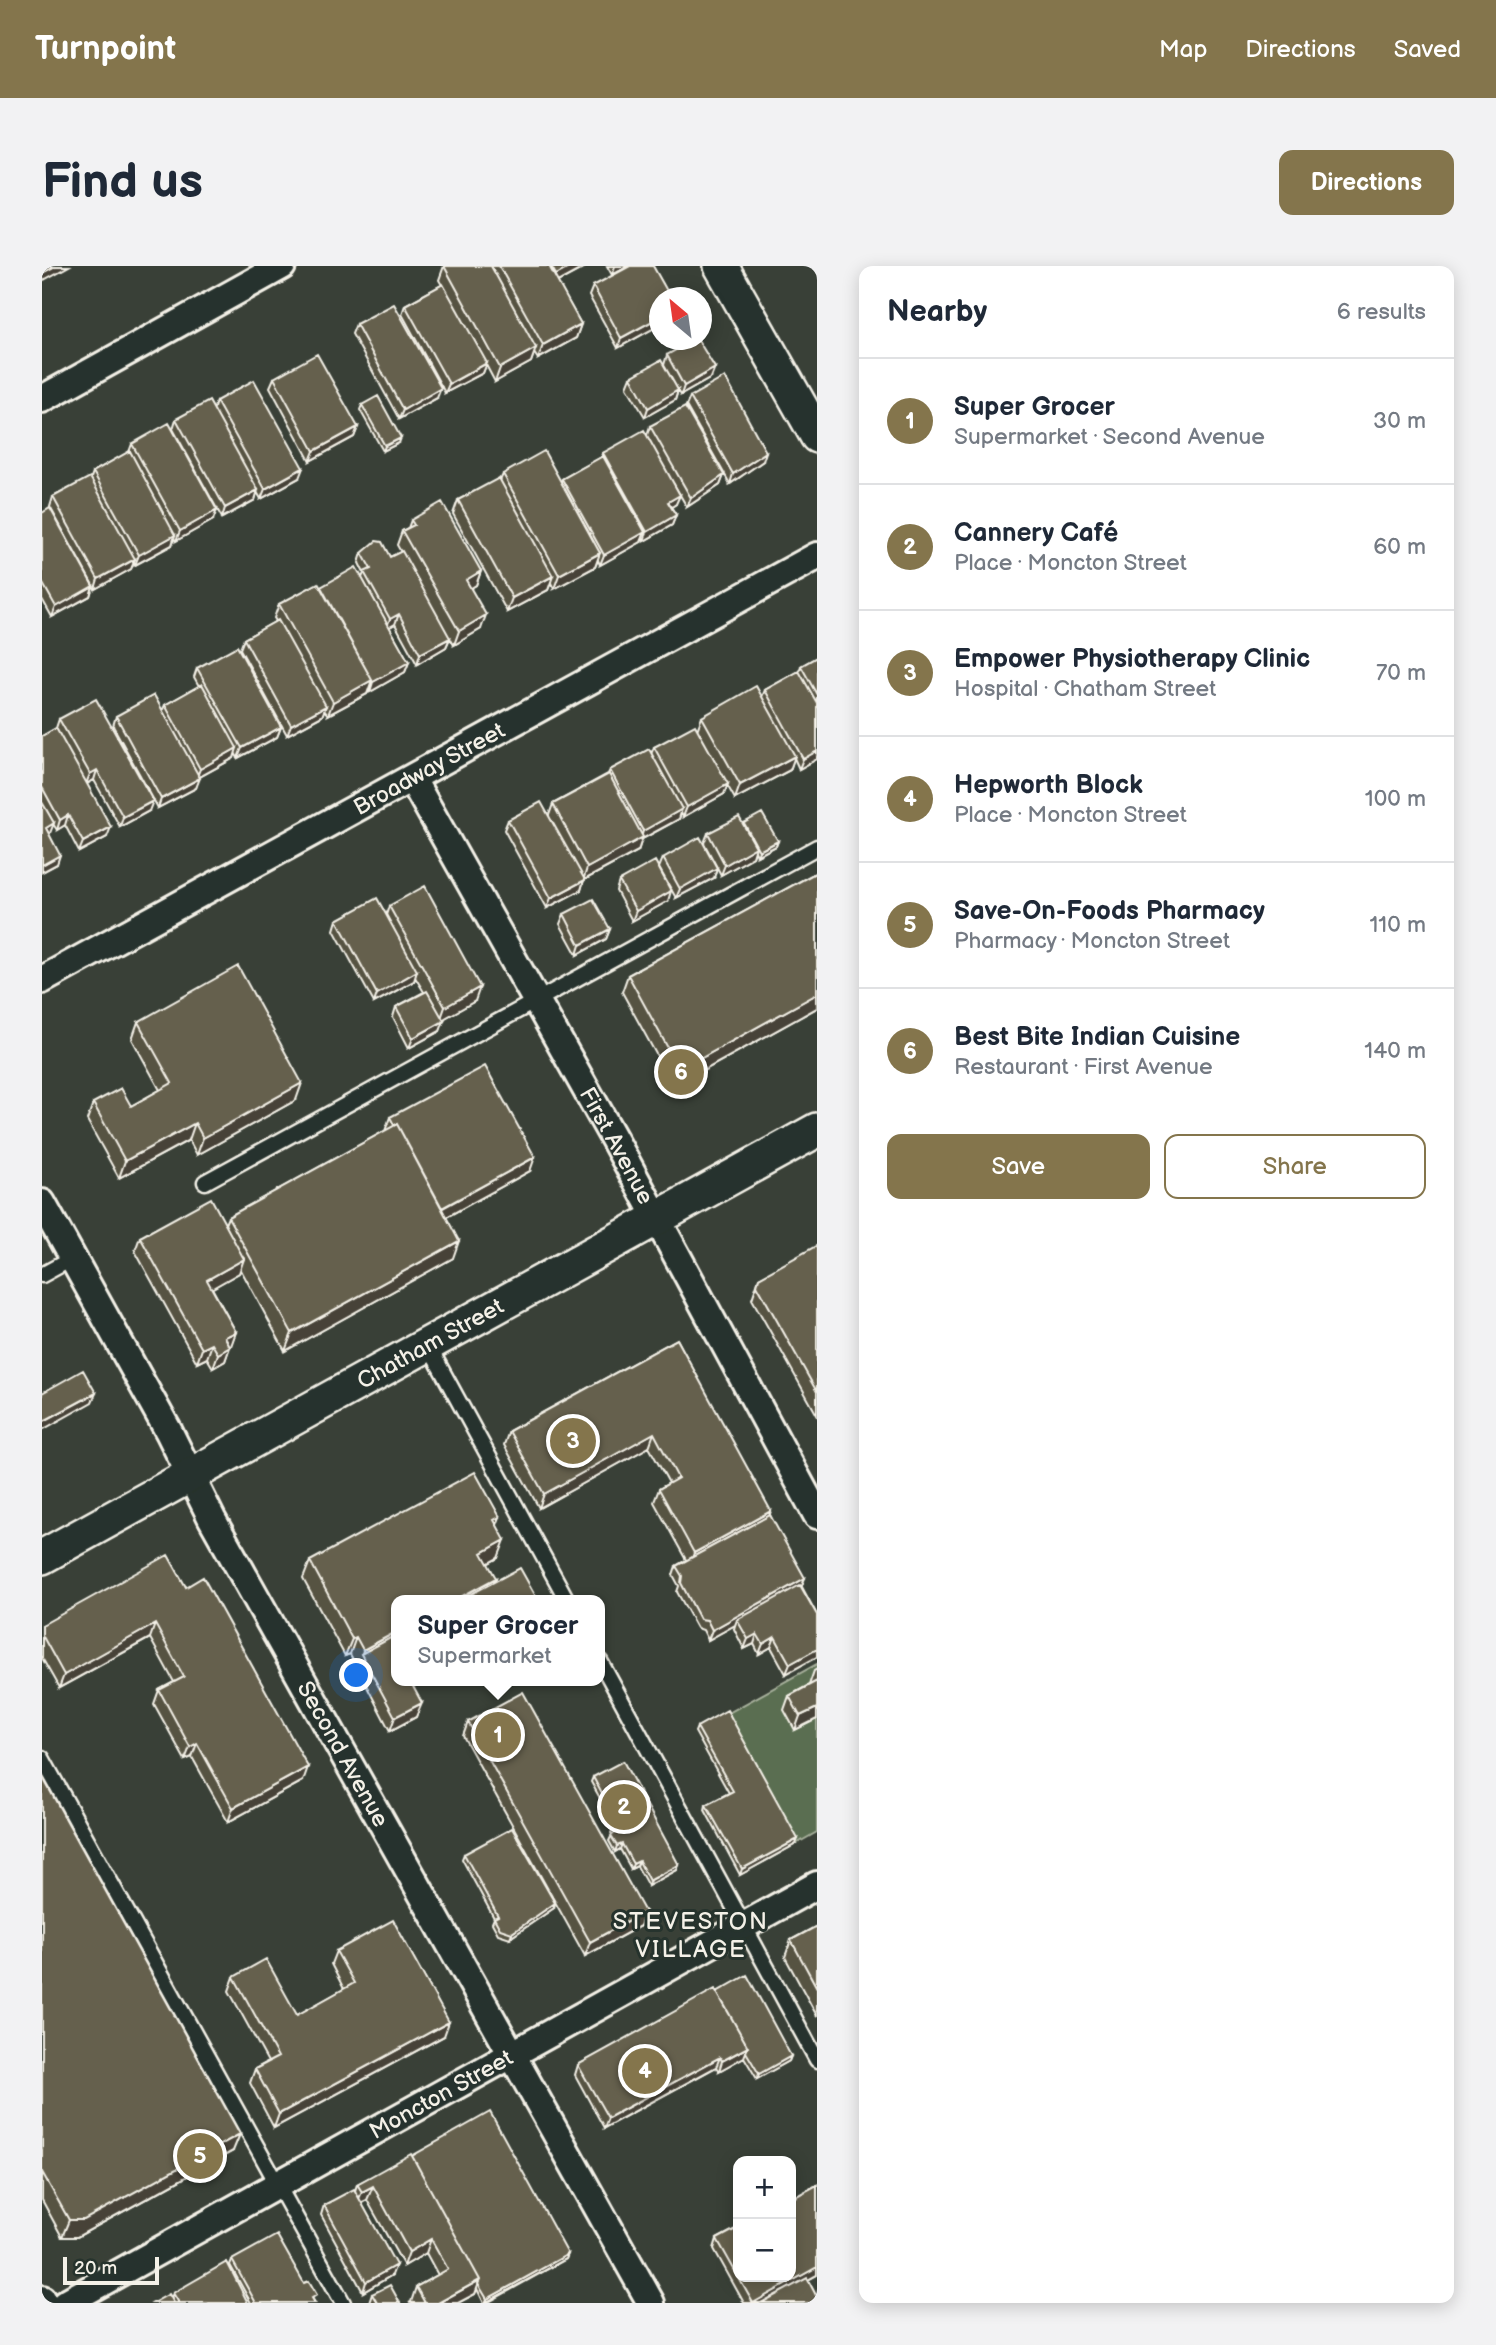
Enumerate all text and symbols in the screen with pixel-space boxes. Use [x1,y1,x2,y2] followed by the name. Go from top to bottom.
[35,29,176,69] text: Turnpoint
[1159,35,1207,64] text: Map
[1245,35,1356,64] text: Directions
[1394,35,1461,64] text: Saved
[1279,150,1454,215] button: Directions
[42,153,203,212] text: Find us
[649,287,712,350] north arrow
[887,294,987,330] text: Nearby
[1337,298,1426,326] text: 6 results
[954,392,1115,423] text: Super Grocer
[905,407,915,435] text: 1
[1373,407,1426,435] text: 30 m
[954,423,1265,451] text: Supermarket · Second Avenue
[954,518,1118,549] text: Cannery Café
[903,533,917,561] text: 2
[1373,533,1426,561] text: 60 m
[954,549,1187,577] text: Place · Moncton Street
[954,644,1310,675] text: Empower Physiotherapy Clinic
[903,659,917,687] text: 3
[1376,659,1426,687] text: 70 m
[954,675,1216,703] text: Hospital · Chatham Street
[349,717,510,822] street label: Broadway Street
[954,770,1143,801] text: Hepworth Block
[903,785,917,813] text: 4
[1365,785,1426,813] text: 100 m
[954,801,1187,829] text: Place · Moncton Street
[954,896,1265,927] text: Save-On-Foods Pharmacy
[903,911,917,939] text: 5
[1369,911,1426,939] text: 110 m
[954,927,1230,955] text: Pharmacy · Moncton Street
[954,1022,1240,1053] text: Best Bite Indian Cuisine
[903,1037,917,1065] text: 6
[1364,1037,1426,1065] text: 140 m
[658,1046,704,1098] pin: 6
[954,1053,1213,1081] text: Restaurant · First Avenue
[573,1083,660,1209] street label: First Avenue
[887,1134,1150,1199] button: Save
[1164,1134,1426,1199] button: Share
[352,1293,509,1396] street label: Chatham Street
[550,1415,596,1467] pin: 3
[391,1595,605,1686] popup
[418,1611,578,1642] text: Super Grocer
[418,1642,552,1670] text: Supermarket
[339,1658,373,1692] your location
[291,1677,395,1832] street label: Second Avenue
[475,1709,521,1761] pin: 1
[601,1781,647,1833] pin: 2
[613,1907,769,1964] district label: STEVESTON VILLAGE
[365,2044,518,2146] street label: Moncton Street
[622,2045,668,2097] pin: 4
[177,2130,223,2182] pin: 5
[733,2156,796,2282] map controls
[733,2156,796,2219] button: +
[733,2219,796,2282] button: −
[63,2254,159,2286] scale bar
[74,2257,117,2280] text: 20 m

